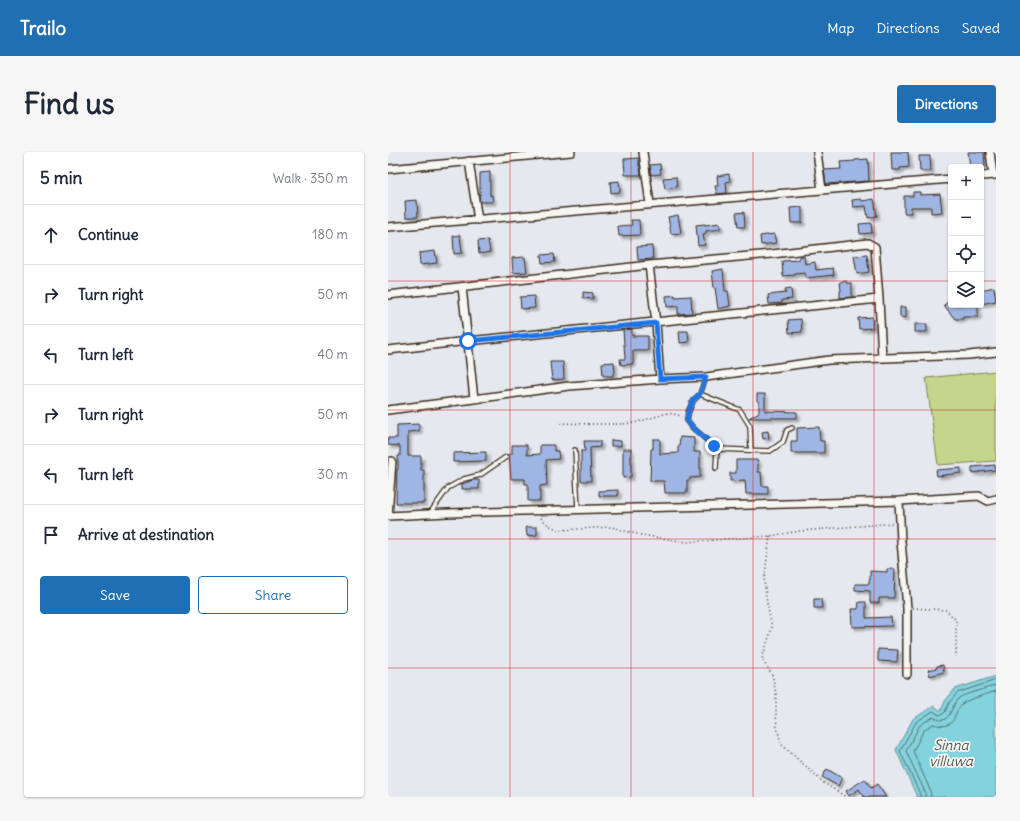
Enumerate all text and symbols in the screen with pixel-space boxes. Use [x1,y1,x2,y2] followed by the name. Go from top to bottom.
[20,16,66,40] text: Trailo
[827,19,854,37] text: Map
[876,19,940,37] text: Directions
[962,19,1000,37] text: Saved
[897,85,996,123] button: Directions
[24,86,115,122] text: Find us
[948,164,984,308] map controls
[948,164,984,200] button: +
[40,167,82,189] text: 5 min
[273,170,348,187] text: Walk · 350 m
[948,200,984,236] button: −
[40,224,62,246] icon: ahead
[78,225,139,244] text: Continue
[312,226,348,243] text: 180 m
[948,236,984,272] button: locate
[948,272,984,308] button: layers
[40,284,62,306] icon: right
[78,285,143,304] text: Turn right
[317,286,348,303] text: 50 m
[459,332,477,350] route start
[40,344,62,366] icon: left
[78,345,133,364] text: Turn left
[317,346,348,363] text: 40 m
[40,404,62,426] icon: right
[78,405,143,424] text: Turn right
[317,406,348,423] text: 50 m
[705,437,723,455] route end
[40,464,62,486] icon: left
[78,465,133,484] text: Turn left
[318,466,348,483] text: 30 m
[40,524,62,546] icon: arrive
[78,525,214,544] text: Arrive at destination
[40,576,190,614] button: Save
[198,576,348,614] button: Share
[929,736,974,770] water label: Sinna villuwa

